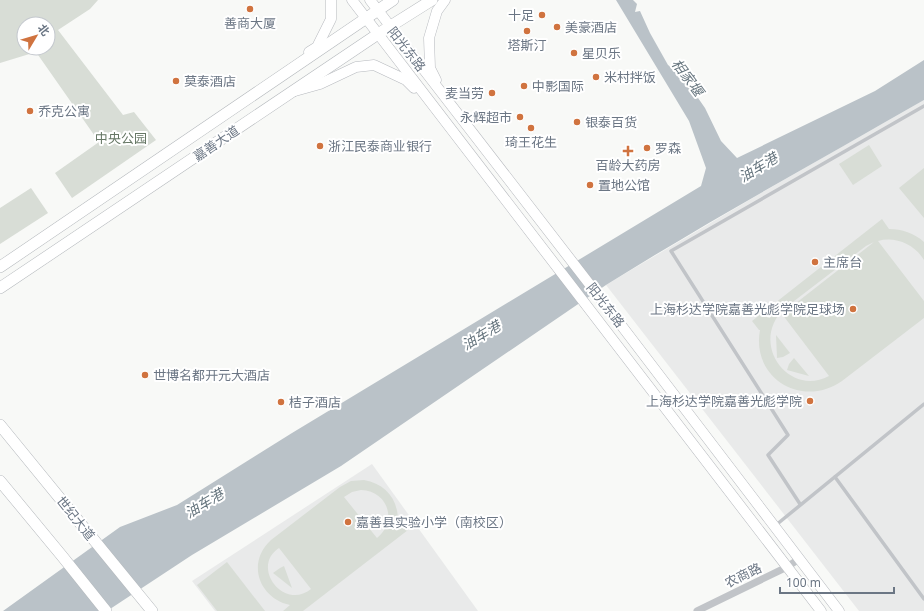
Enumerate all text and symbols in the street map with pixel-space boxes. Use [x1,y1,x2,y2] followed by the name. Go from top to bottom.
[245,4,255,14] marker: 善商大厦
[508,6,534,24] place label: 十足
[537,10,547,20] marker: 十足
[224,14,276,32] place label: 善商大厦
[16,16,56,56] north arrow
[565,18,617,36] place label: 美豪酒店
[35,21,54,38] text: 北
[552,22,562,32] marker: 美豪酒店
[384,23,430,75] street label: 阳光东路
[522,26,532,36] marker: 塔斯汀
[507,36,547,54] place label: 塔斯汀
[582,44,621,62] place label: 星贝乐
[569,48,579,58] marker: 星贝乐
[668,55,709,101] water label: 相家堰
[604,68,656,86] place label: 米村拌饭
[184,72,236,90] place label: 莫泰酒店
[591,72,601,82] marker: 米村拌饭
[171,76,181,86] marker: 莫泰酒店
[532,77,584,95] place label: 中影国际
[519,81,529,91] marker: 中影国际
[445,84,484,102] place label: 麦当劳
[487,88,497,98] marker: 麦当劳
[38,102,90,120] place label: 乔克公寓
[25,106,35,116] marker: 乔克公寓
[460,108,512,126] place label: 永辉超市
[515,112,525,122] marker: 永辉超市
[585,113,637,131] place label: 银泰百货
[572,117,582,127] marker: 银泰百货
[189,121,243,165] street label: 嘉善大道
[526,123,536,133] marker: 琦王花生
[95,129,147,147] park label: 中央公园
[505,133,557,151] place label: 琦王花生
[328,137,432,155] place label: 浙江民泰商业银行
[655,139,681,157] place label: 罗森
[315,141,325,151] marker: 浙江民泰商业银行
[642,143,652,153] marker: 罗森
[623,146,633,156] marker: 百龄大药房
[735,147,783,186] water label: 油车港
[595,156,661,174] place label: 百龄大药房
[598,176,650,194] place label: 置地公馆
[585,180,595,190] marker: 置地公馆
[823,253,862,271] place label: 主席台
[810,257,820,267] marker: 主席台
[583,279,629,331] street label: 阳光东路
[650,300,845,318] place label: 上海杉达学院嘉善光彪学院足球场
[848,304,858,314] marker: 上海杉达学院嘉善光彪学院足球场
[458,315,506,354] water label: 油车港
[153,366,270,384] place label: 世博名都开元大酒店
[140,370,150,380] marker: 世博名都开元大酒店
[646,392,802,410] place label: 上海杉达学院嘉善光彪学院
[289,393,341,411] place label: 桔子酒店
[805,396,815,406] marker: 上海杉达学院嘉善光彪学院
[276,397,286,407] marker: 桔子酒店
[181,483,229,522] water label: 油车港
[53,492,99,544] street label: 世纪大道
[356,513,512,531] place label: 嘉善县实验小学（南校区）
[343,517,353,527] marker: 嘉善县实验小学（南校区）
[722,558,764,592] street label: 农商路
[780,569,894,595] scale bar
[786,574,821,591] text: 100 m

